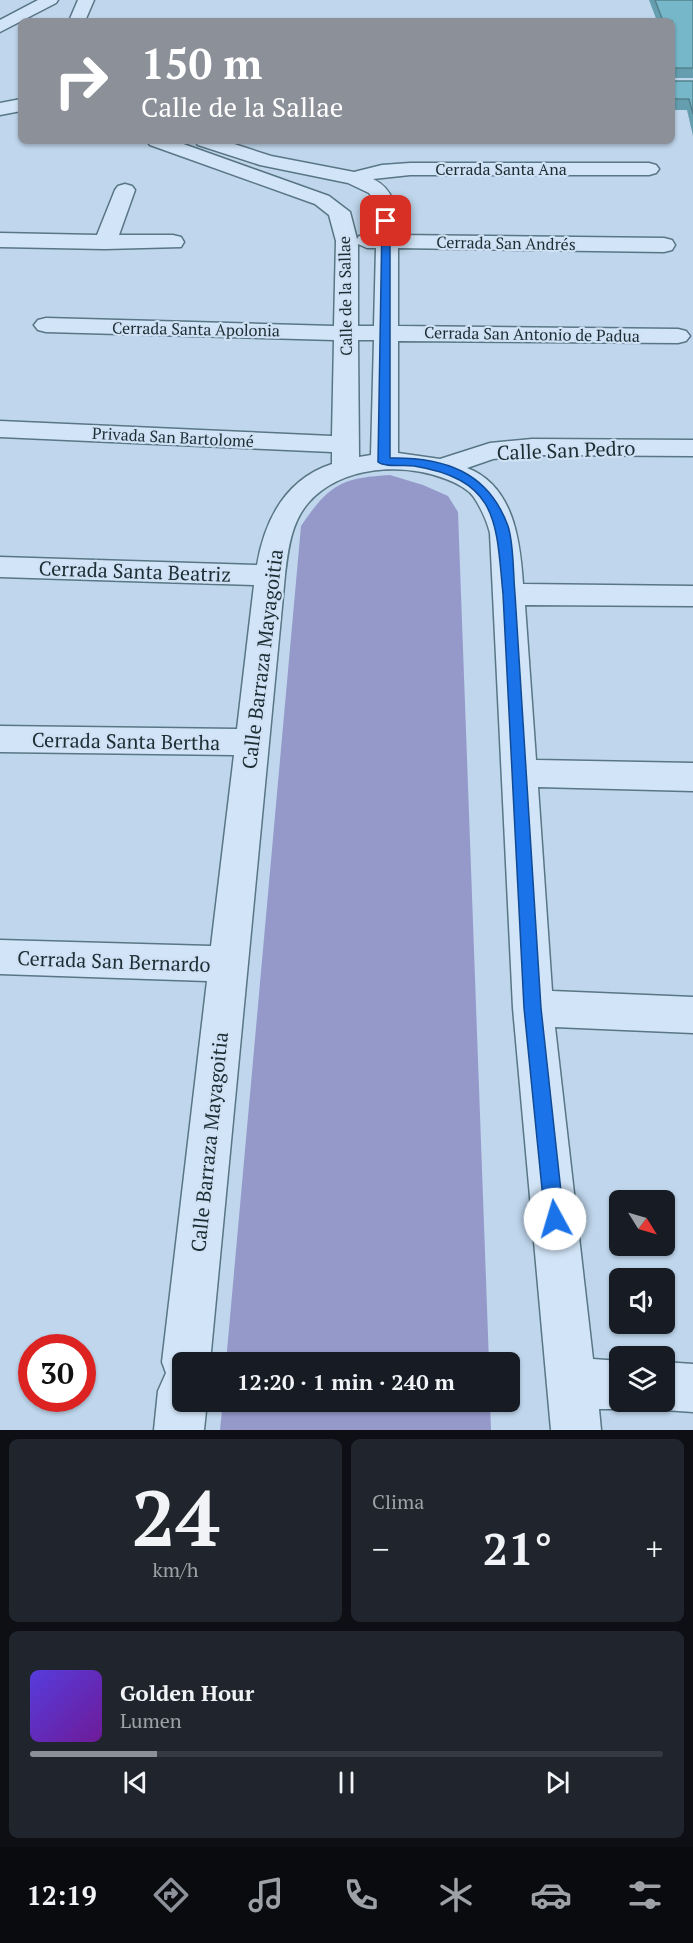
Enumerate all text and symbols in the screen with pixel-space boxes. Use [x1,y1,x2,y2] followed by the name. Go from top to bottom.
[141,35,262,91] text: 150 m
[42,42,120,120] icon: right
[141,89,343,125] text: Calle de la Sallae
[435,158,567,180] street label: Cerrada Santa Ana
[360,195,411,246] pin
[369,204,402,237] icon: arrive
[436,231,576,255] street label: Cerrada San Andrés
[333,236,357,356] street label: Calle de la Sallae
[112,317,280,341] street label: Cerrada Santa Apolonia
[424,321,640,347] street label: Cerrada San Antonio de Padua
[92,422,254,452] street label: Privada San Bartolomé
[496,434,636,466] street label: Calle San Pedro
[235,548,289,770] street label: Calle Barraza Mayagoitia
[38,554,232,588] street label: Cerrada Santa Beatriz
[32,726,220,756] street label: Cerrada Santa Bertha
[17,944,211,978] street label: Cerrada San Bernardo
[184,1031,234,1253] street label: Calle Barraza Mayagoitia
[523,1187,587,1251] position arrow
[609,1190,675,1256] north arrow
[609,1190,675,1412] map controls
[609,1268,675,1334] button: sound
[18,1334,96,1412] speed limit sign: 30
[609,1346,675,1412] button: layers
[237,1367,455,1396] text: 12:20 · 1 min · 240 m
[131,1465,220,1568] text: 24
[372,1488,424,1515] text: Clima
[483,1518,552,1578] text: 21°
[372,1527,390,1570] text: −
[645,1527,663,1570] text: +
[152,1556,199,1583] text: km/h
[120,1678,254,1707] text: Golden Hour
[120,1707,182,1734] text: Lumen
[119,1766,152,1799] icon: previous
[330,1766,363,1799] icon: pause
[541,1766,574,1799] icon: next
[150,1874,192,1916] icon: directions
[245,1874,287,1916] icon: music
[340,1874,382,1916] icon: phone
[435,1874,477,1916] icon: climate
[530,1874,572,1916] icon: car
[624,1874,666,1916] icon: filters
[26,1877,97,1913] text: 12:19

